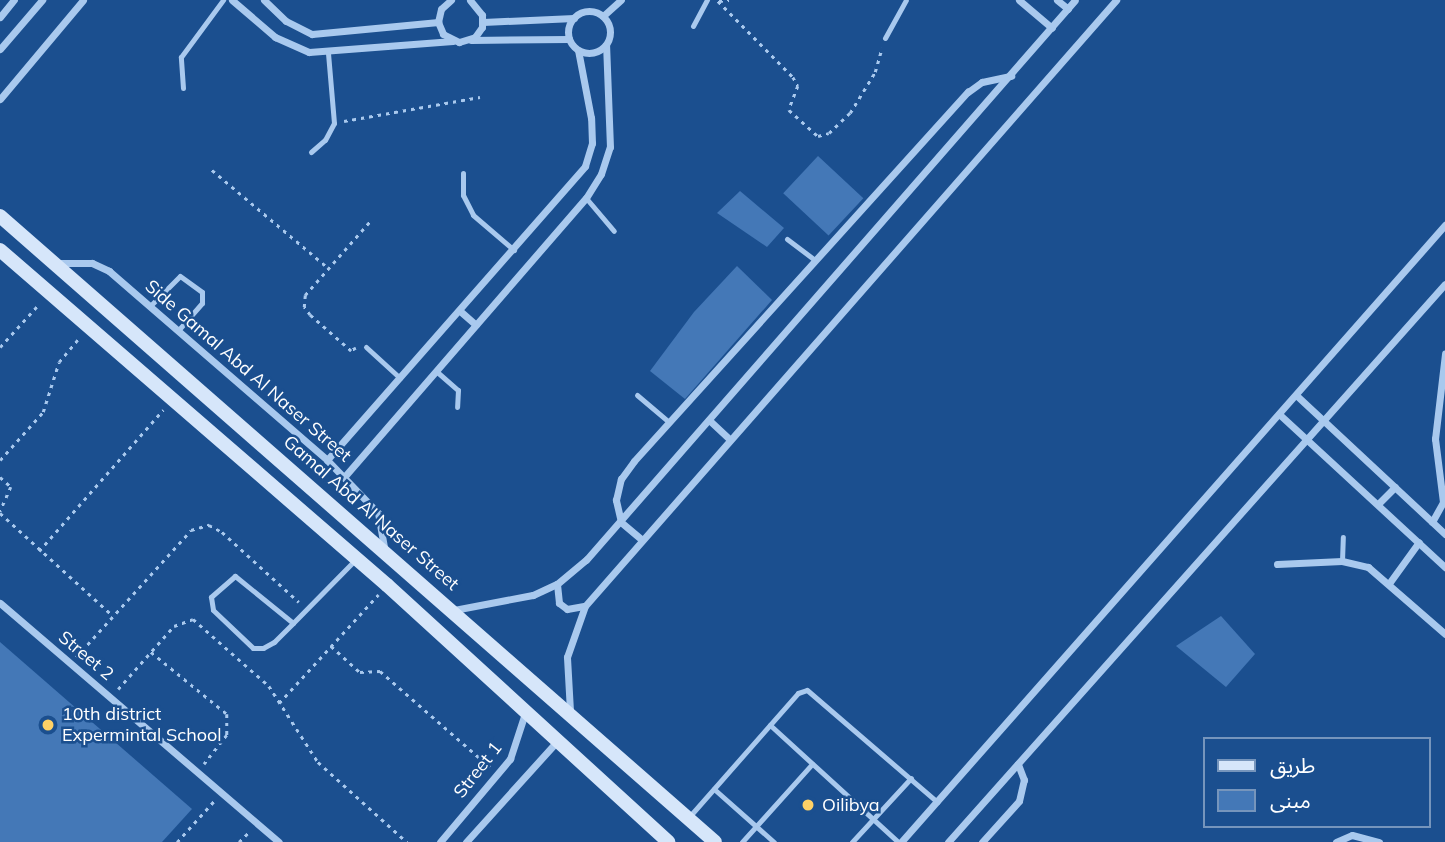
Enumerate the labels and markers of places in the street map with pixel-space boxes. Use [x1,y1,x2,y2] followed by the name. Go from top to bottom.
[62,704,222,746] place label: 10th district Expermintal School
[40,717,56,733] marker: 10th district Expermintal School
[822,794,880,816] place label: Oilibya
[800,797,816,813] marker: Oilibya

